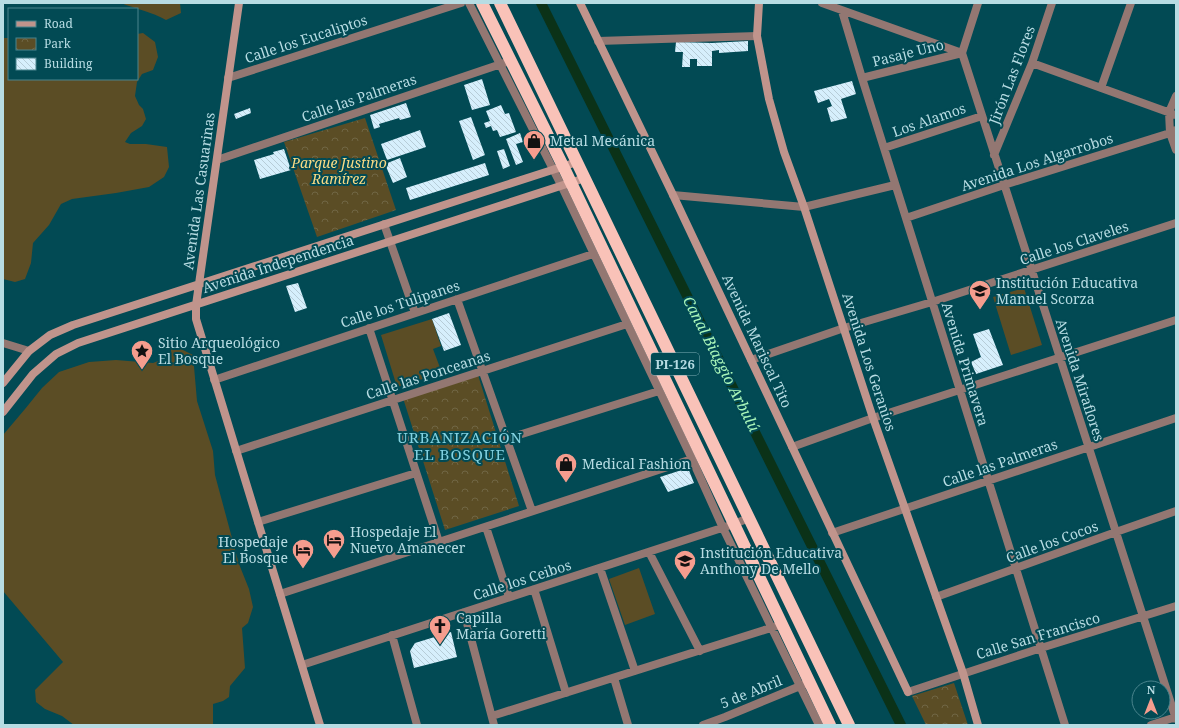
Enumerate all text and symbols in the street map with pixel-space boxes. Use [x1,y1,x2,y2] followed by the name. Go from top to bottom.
[8,8,138,80] legend
[242,10,370,67] street label: Calle los Eucaliptos
[44,15,74,32] text: Road
[984,23,1039,128] street label: Jirón Las Flores
[870,34,946,71] street label: Pasaje Uno
[44,35,72,52] text: Park
[44,55,93,72] text: Building
[299,69,419,126] street label: Calle las Palmeras
[890,98,968,141] street label: Los Alamos
[178,111,219,271] street label: Avenida Las Casuarinas
[521,128,547,161] shop icon: Metal Mecánica
[958,128,1115,195] street label: Avenida Los Algarrobos
[550,131,655,150] place label: Metal Mecánica
[290,153,387,188] park label: Parque Justino Ramírez
[1017,216,1131,269] street label: Calle los Claveles
[200,230,356,297] street label: Avenida Independencia
[718,271,797,411] street label: Avenida Mariscal Tito
[996,273,1138,308] place label: Institución Educativa Manuel Scorza
[338,275,462,332] street label: Calle los Tulipanes
[967,278,993,311] school or university icon: Institución Educativa Manuel Scorza
[838,290,901,434] street label: Avenida Los Geranios
[679,292,765,435] water label: Canal Biaggio Arbulú
[938,300,993,428] street label: Avenida Primavera
[1052,316,1109,444] street label: Avenida Miraflores
[158,333,280,368] place label: Sitio Arqueológico El Bosque
[129,338,155,371] place icon: Sitio Arqueológico El Bosque
[363,345,492,404] street label: Calle las Ponceanas
[651,353,699,375] road number: PI-126
[397,427,523,464] district label: URBANIZACIÓN EL BOSQUE
[940,434,1060,491] street label: Calle las Palmeras
[553,451,579,484] shop icon: Medical Fashion
[582,454,691,473] place label: Medical Fashion
[1003,516,1100,567] street label: Calle los Cocos
[350,522,466,557] place label: Hospedaje El Nuevo Amanecer
[321,527,347,560] hotel icon: Hospedaje El Nuevo Amanecer
[218,532,288,567] place label: Hospedaje El Bosque
[290,537,316,570] hotel icon: Hospedaje El Bosque
[700,543,842,578] place label: Institución Educativa Anthony De Mello
[672,548,698,581] school or university icon: Institución Educativa Anthony De Mello
[470,555,573,604] street label: Calle los Ceibos
[456,608,547,643] place label: Capilla María Goretti
[974,608,1102,663] street label: Calle San Francisco
[427,613,453,646] church icon: Capilla María Goretti
[717,670,785,713] street label: 5 de Abril
[1131,680,1171,720] north arrow
[1147,682,1156,697] text: N

